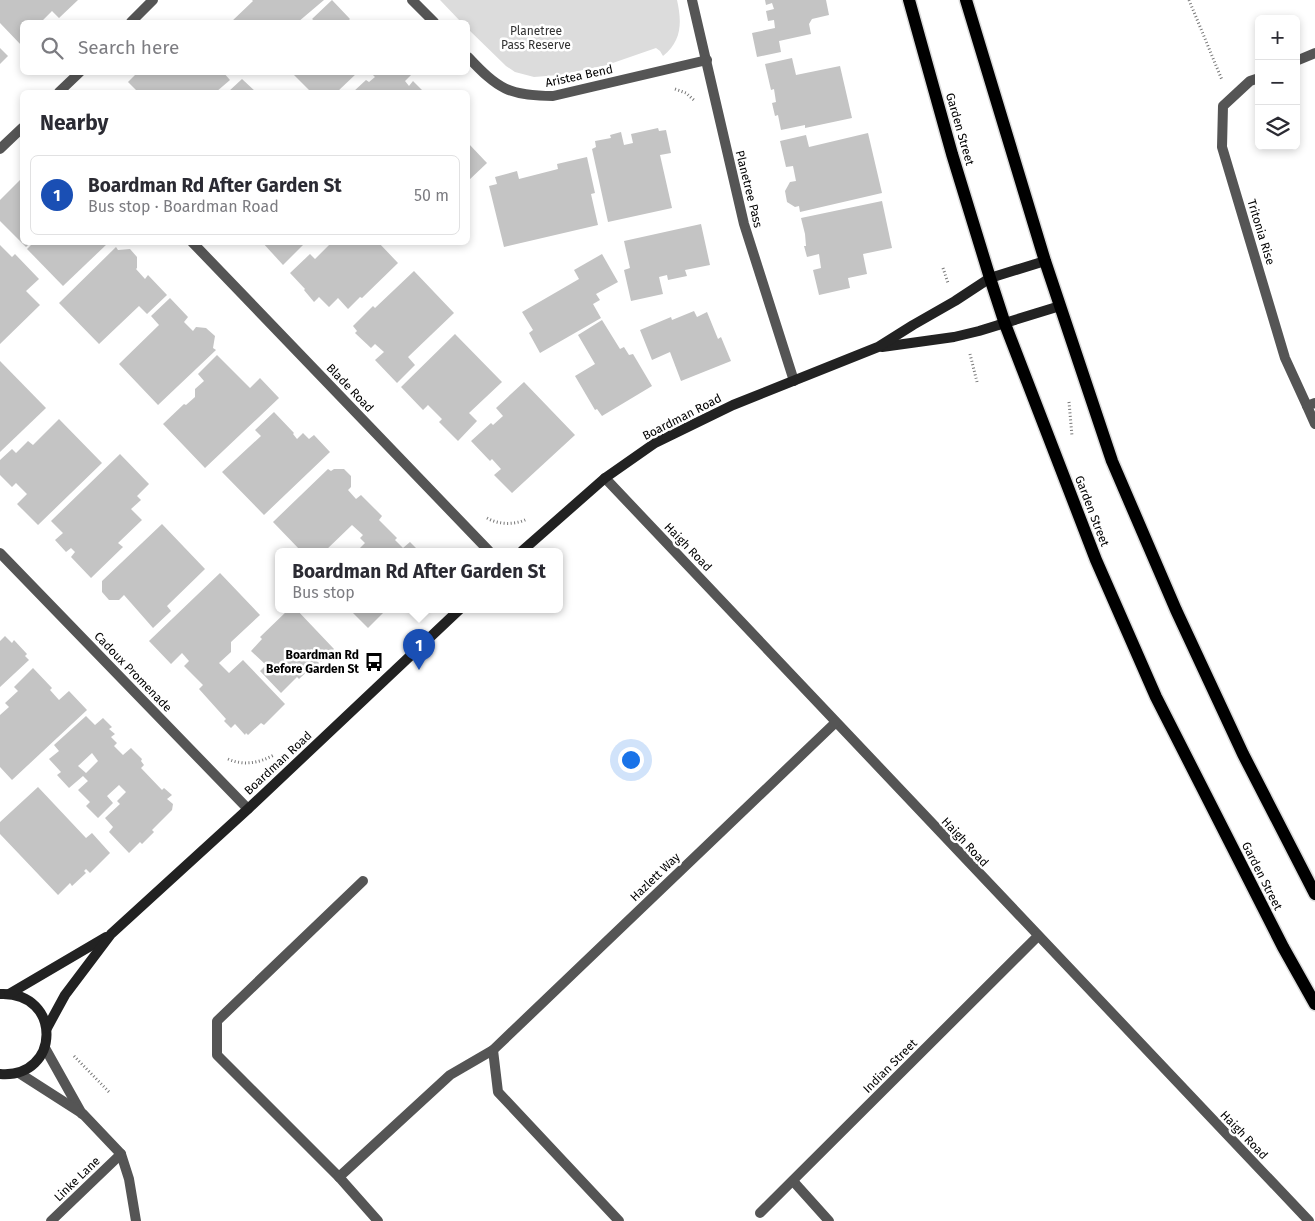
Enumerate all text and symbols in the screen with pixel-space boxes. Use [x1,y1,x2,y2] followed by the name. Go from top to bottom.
[1255,15,1300,150] map controls
[1255,15,1300,60] button: +
[20,20,470,75] search box
[501,24,571,52] park label: Planetree Pass Reserve
[38,34,66,62] icon: search
[78,36,179,59] text: Search here
[1255,60,1300,105] button: −
[544,62,614,90] street label: Aristea Bend
[943,91,977,168] street label: Garden Street
[1255,105,1300,150] button: layers
[40,110,108,136] text: Nearby
[733,149,765,229] street label: Planetree Pass
[88,174,342,197] text: Boardman Rd After Garden St
[53,186,61,205] text: 1
[414,186,449,205] text: 50 m
[88,197,279,216] text: Bus stop · Boardman Road
[1244,197,1278,267] street label: Tritonia Rise
[323,361,377,415] street label: Blade Road
[640,391,724,443] street label: Boardman Road
[1072,474,1112,549] street label: Garden Street
[661,520,715,574] street label: Haigh Road
[275,548,563,613] popup
[292,560,546,583] text: Boardman Rd After Garden St
[292,583,355,602] text: Bus stop
[91,629,175,715] street label: Cadoux Promenade
[403,629,435,670] pin: 1
[266,648,359,676] place label: Boardman Rd Before Garden St
[363,651,385,673] bus stop icon: Boardman Rd Before Garden St
[241,728,315,798] street label: Boardman Road
[618,747,644,773] your location
[939,814,991,870] street label: Haigh Road
[1239,839,1286,913] street label: Garden Street
[627,850,683,904] street label: Hazlett Way
[860,1036,920,1096] street label: Indian Street
[1217,1108,1271,1162] street label: Haigh Road
[51,1154,103,1204] street label: Linke Lane

